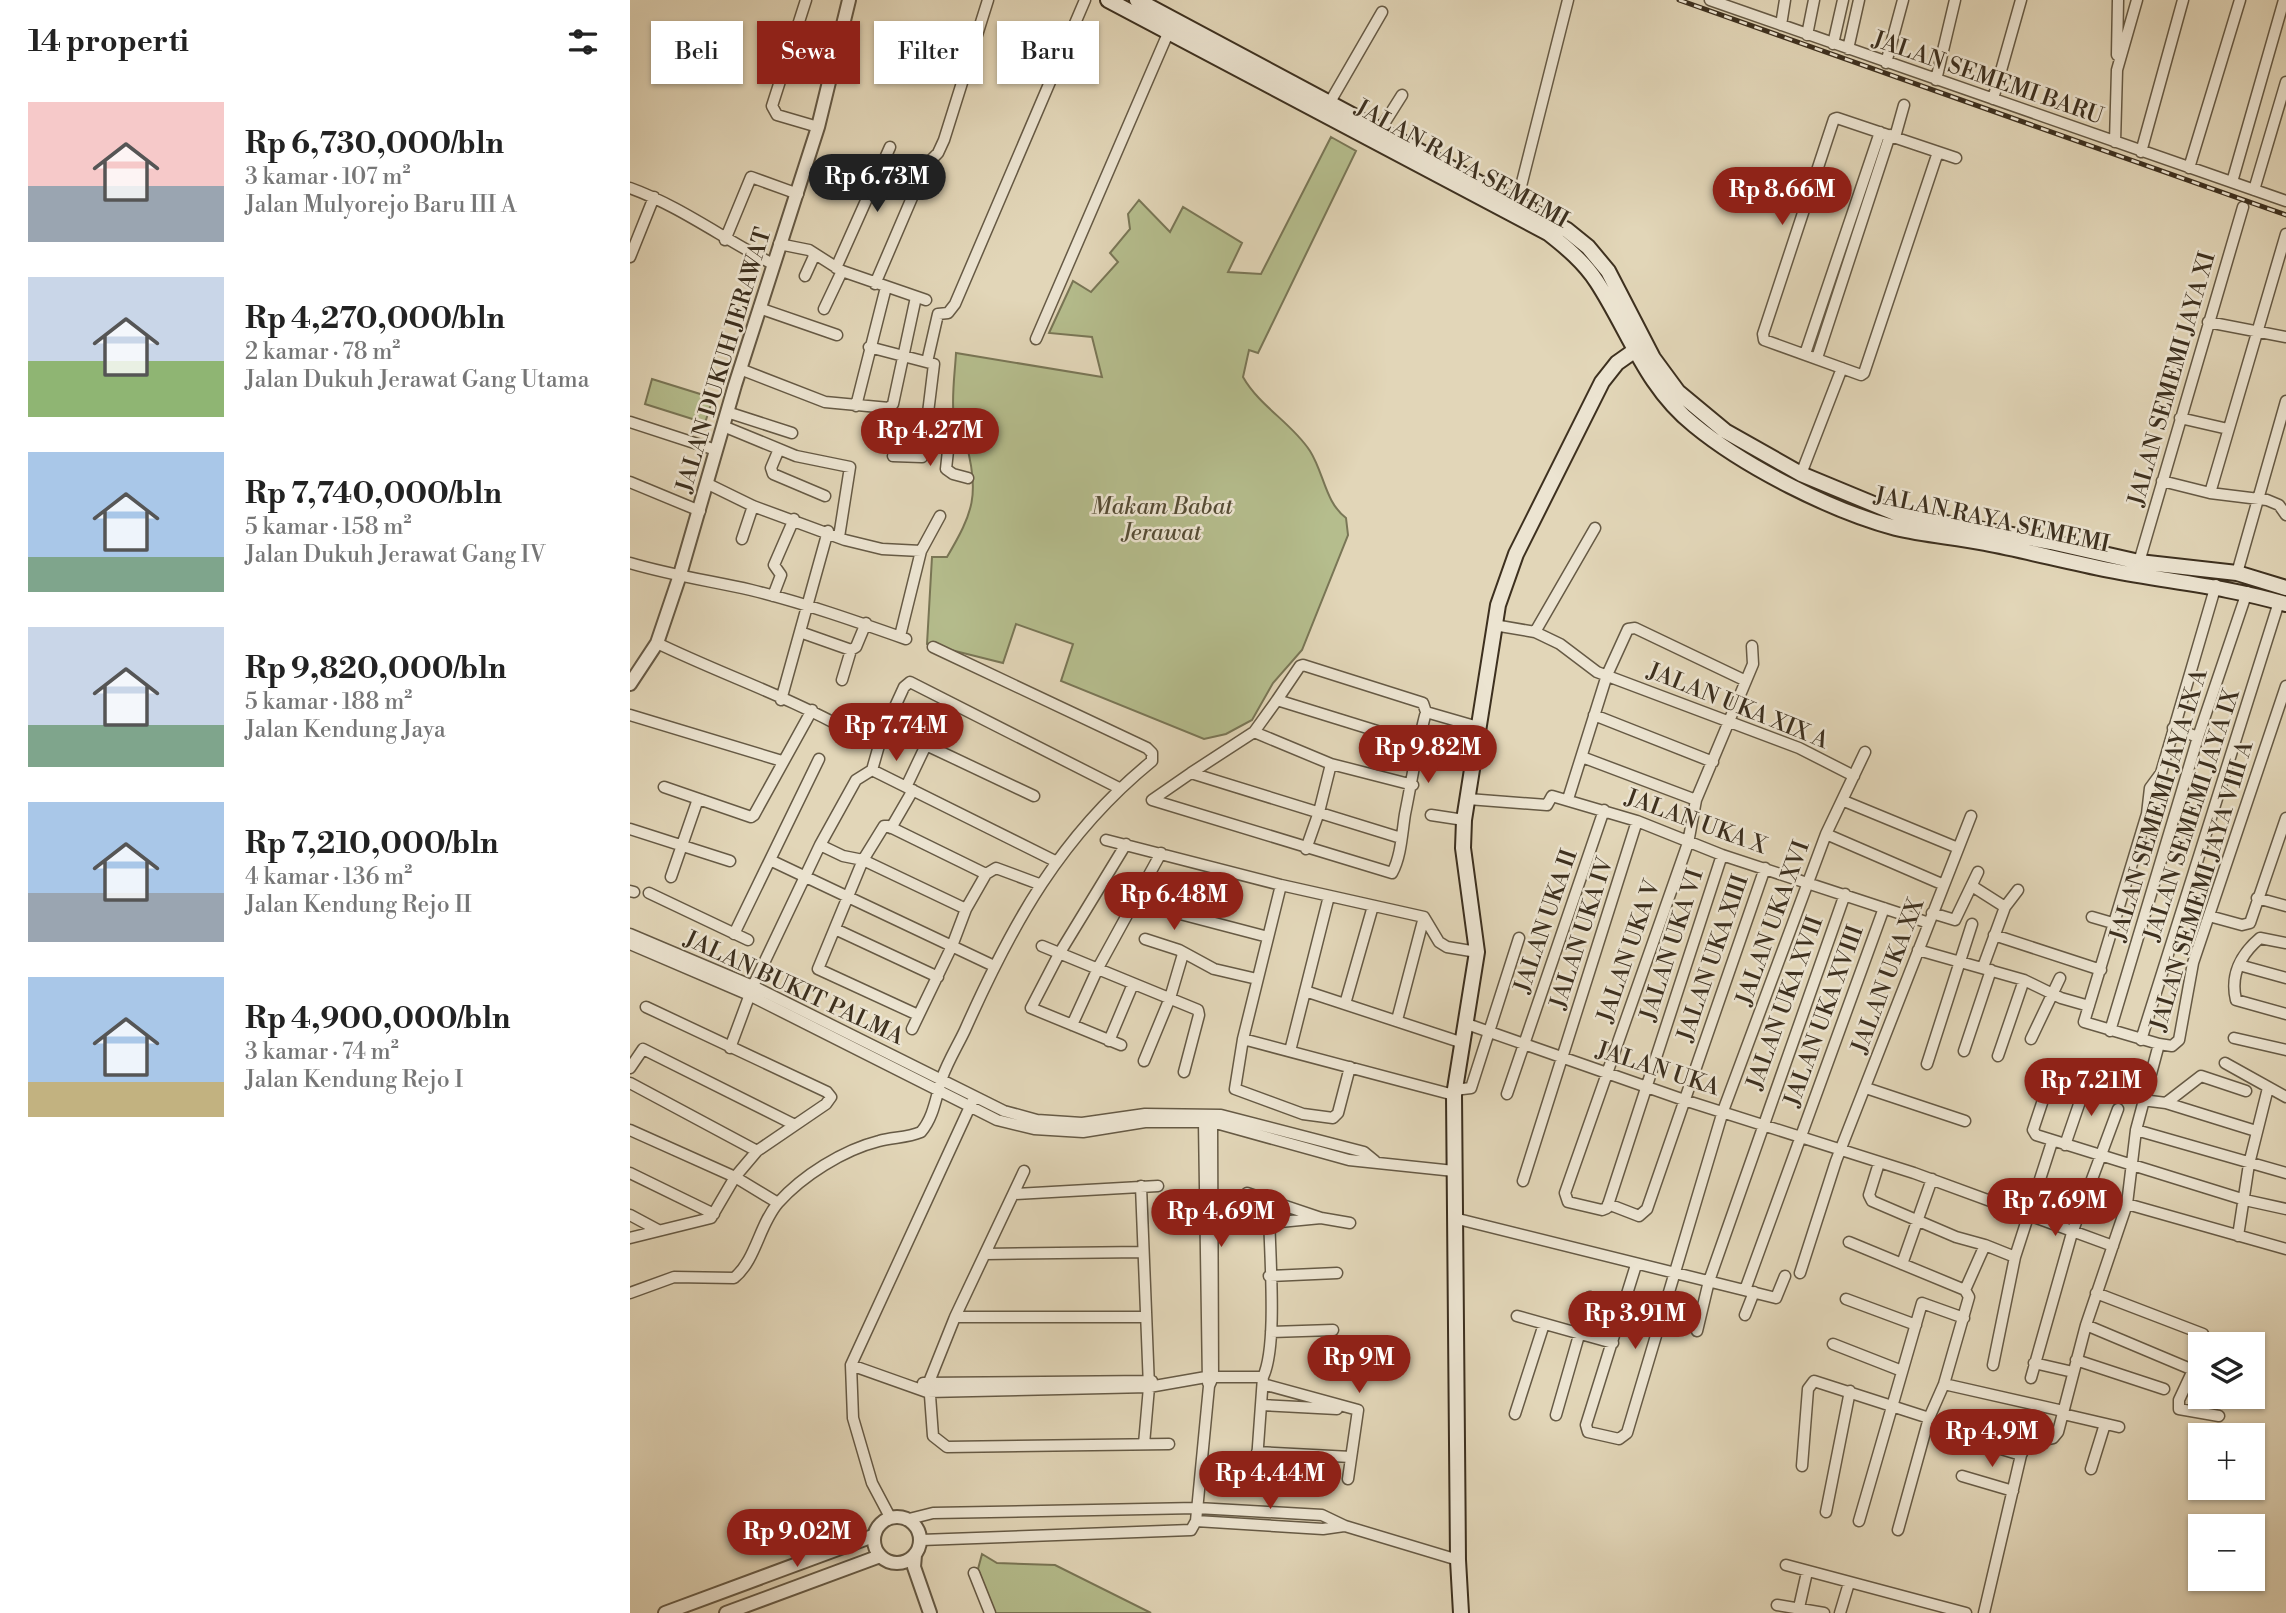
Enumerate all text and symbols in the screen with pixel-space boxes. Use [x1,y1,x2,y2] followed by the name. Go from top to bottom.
[651,21,743,84] chip: Beli
[757,21,860,84] chip: Sewa
[874,21,983,84] chip: Filter
[997,21,1099,84] chip: Baru
[28,23,189,61] text: 14 properti
[564,23,602,61] icon: filters
[1868,25,2107,131] street label: JALAN SEMEMI BARU
[1350,93,1574,234] street label: JALAN RAYA SEMEMI
[245,125,504,163] text: Rp 6,730,000/bln
[84,130,168,214] icon: home
[805,154,949,214] pin: Rp 6.73M
[245,163,411,191] text: 3 kamar · 107 m²
[825,163,929,191] text: Rp 6.73M
[1710,168,1854,227] pin: Rp 8.66M
[1729,176,1835,204] text: Rp 8.66M
[245,191,517,219] text: Jalan Mulyorejo Baru III A
[670,224,778,497] street label: JALAN DUKUH JERAWAT
[2122,249,2222,510] street label: JALAN SEMEMI JAYA XI
[245,300,505,338] text: Rp 4,270,000/bln
[84,305,168,389] icon: home
[245,338,400,366] text: 2 kamar · 78 m²
[245,366,589,394] text: Jalan Dukuh Jerawat Gang Utama
[858,408,1002,468] pin: Rp 4.27M
[877,417,983,445] text: Rp 4.27M
[245,475,502,513] text: Rp 7,740,000/bln
[84,480,168,564] icon: home
[1871,481,2112,559] street label: JALAN RAYA SEMEMI
[1091,493,1233,547] park label: Makam Babat Jerawat
[245,513,411,541] text: 5 kamar · 158 m²
[245,541,546,569] text: Jalan Dukuh Jerawat Gang IV
[245,650,506,688] text: Rp 9,820,000/bln
[84,655,168,739] icon: home
[1642,657,1834,756] street label: JALAN UKA XIX A
[2104,665,2214,945] street label: JALAN SEMEMI JAYA IX A
[2138,686,2246,944] street label: JALAN SEMEMI JAYA IX
[245,688,412,716] text: 5 kamar · 188 m²
[824,704,968,763] pin: Rp 7.74M
[845,712,947,740] text: Rp 7.74M
[245,716,446,744] text: Jalan Kendung Jaya
[1356,726,1500,785] pin: Rp 9.82M
[1375,734,1481,762] text: Rp 9.82M
[2144,736,2260,1035] street label: JALAN SEMEMI JAYA VIII A
[1621,783,1772,861] street label: JALAN UKA X
[245,825,498,863] text: Rp 7,210,000/bln
[84,830,168,914] icon: home
[1730,837,1816,1010] street label: JALAN UKA XVI
[1508,845,1584,997] street label: JALAN UKA II
[1544,853,1620,1013] street label: JALAN UKA IV
[245,863,412,891] text: 4 kamar · 136 m²
[1634,865,1710,1025] street label: JALAN UKA VI
[1671,871,1755,1046] street label: JALAN UKA XIII
[1102,872,1246,932] pin: Rp 6.48M
[1591,875,1667,1027] street label: JALAN UKA V
[1120,881,1228,909] text: Rp 6.48M
[245,891,472,919] text: Jalan Kendung Rejo II
[1845,893,1931,1058] street label: JALAN UKA XX
[1740,912,1829,1094] street label: JALAN UKA XVII
[1778,921,1870,1111] street label: JALAN UKA XVIII
[679,924,909,1052] street label: JALAN BUKIT PALMA
[245,1000,510,1038] text: Rp 4,900,000/bln
[84,1005,168,1089] icon: home
[1592,1036,1724,1102] street label: JALAN UKA
[245,1038,399,1066] text: 3 kamar · 74 m²
[2019,1058,2163,1118] pin: Rp 7.21M
[245,1066,463,1094] text: Jalan Kendung Rejo I
[2040,1067,2142,1095] text: Rp 7.21M
[1983,1178,2127,1238] pin: Rp 7.69M
[2003,1187,2107,1215] text: Rp 7.69M
[1149,1190,1293,1249] pin: Rp 4.69M
[1167,1198,1275,1226] text: Rp 4.69M
[1563,1292,1707,1351] pin: Rp 3.91M
[1584,1300,1686,1328] text: Rp 3.91M
[2188,1332,2265,1591] map controls
[2188,1332,2265,1409] button: layers
[1310,1336,1408,1395] pin: Rp 9M
[1323,1344,1395,1372] text: Rp 9M
[1927,1410,2057,1469] pin: Rp 4.9M
[1946,1418,2038,1446] text: Rp 4.9M
[2188,1423,2265,1500] button: +
[1198,1452,1342,1511] pin: Rp 4.44M
[1215,1460,1325,1488] text: Rp 4.44M
[725,1510,869,1569] pin: Rp 9.02M
[2188,1514,2265,1591] button: −
[743,1518,851,1546] text: Rp 9.02M

